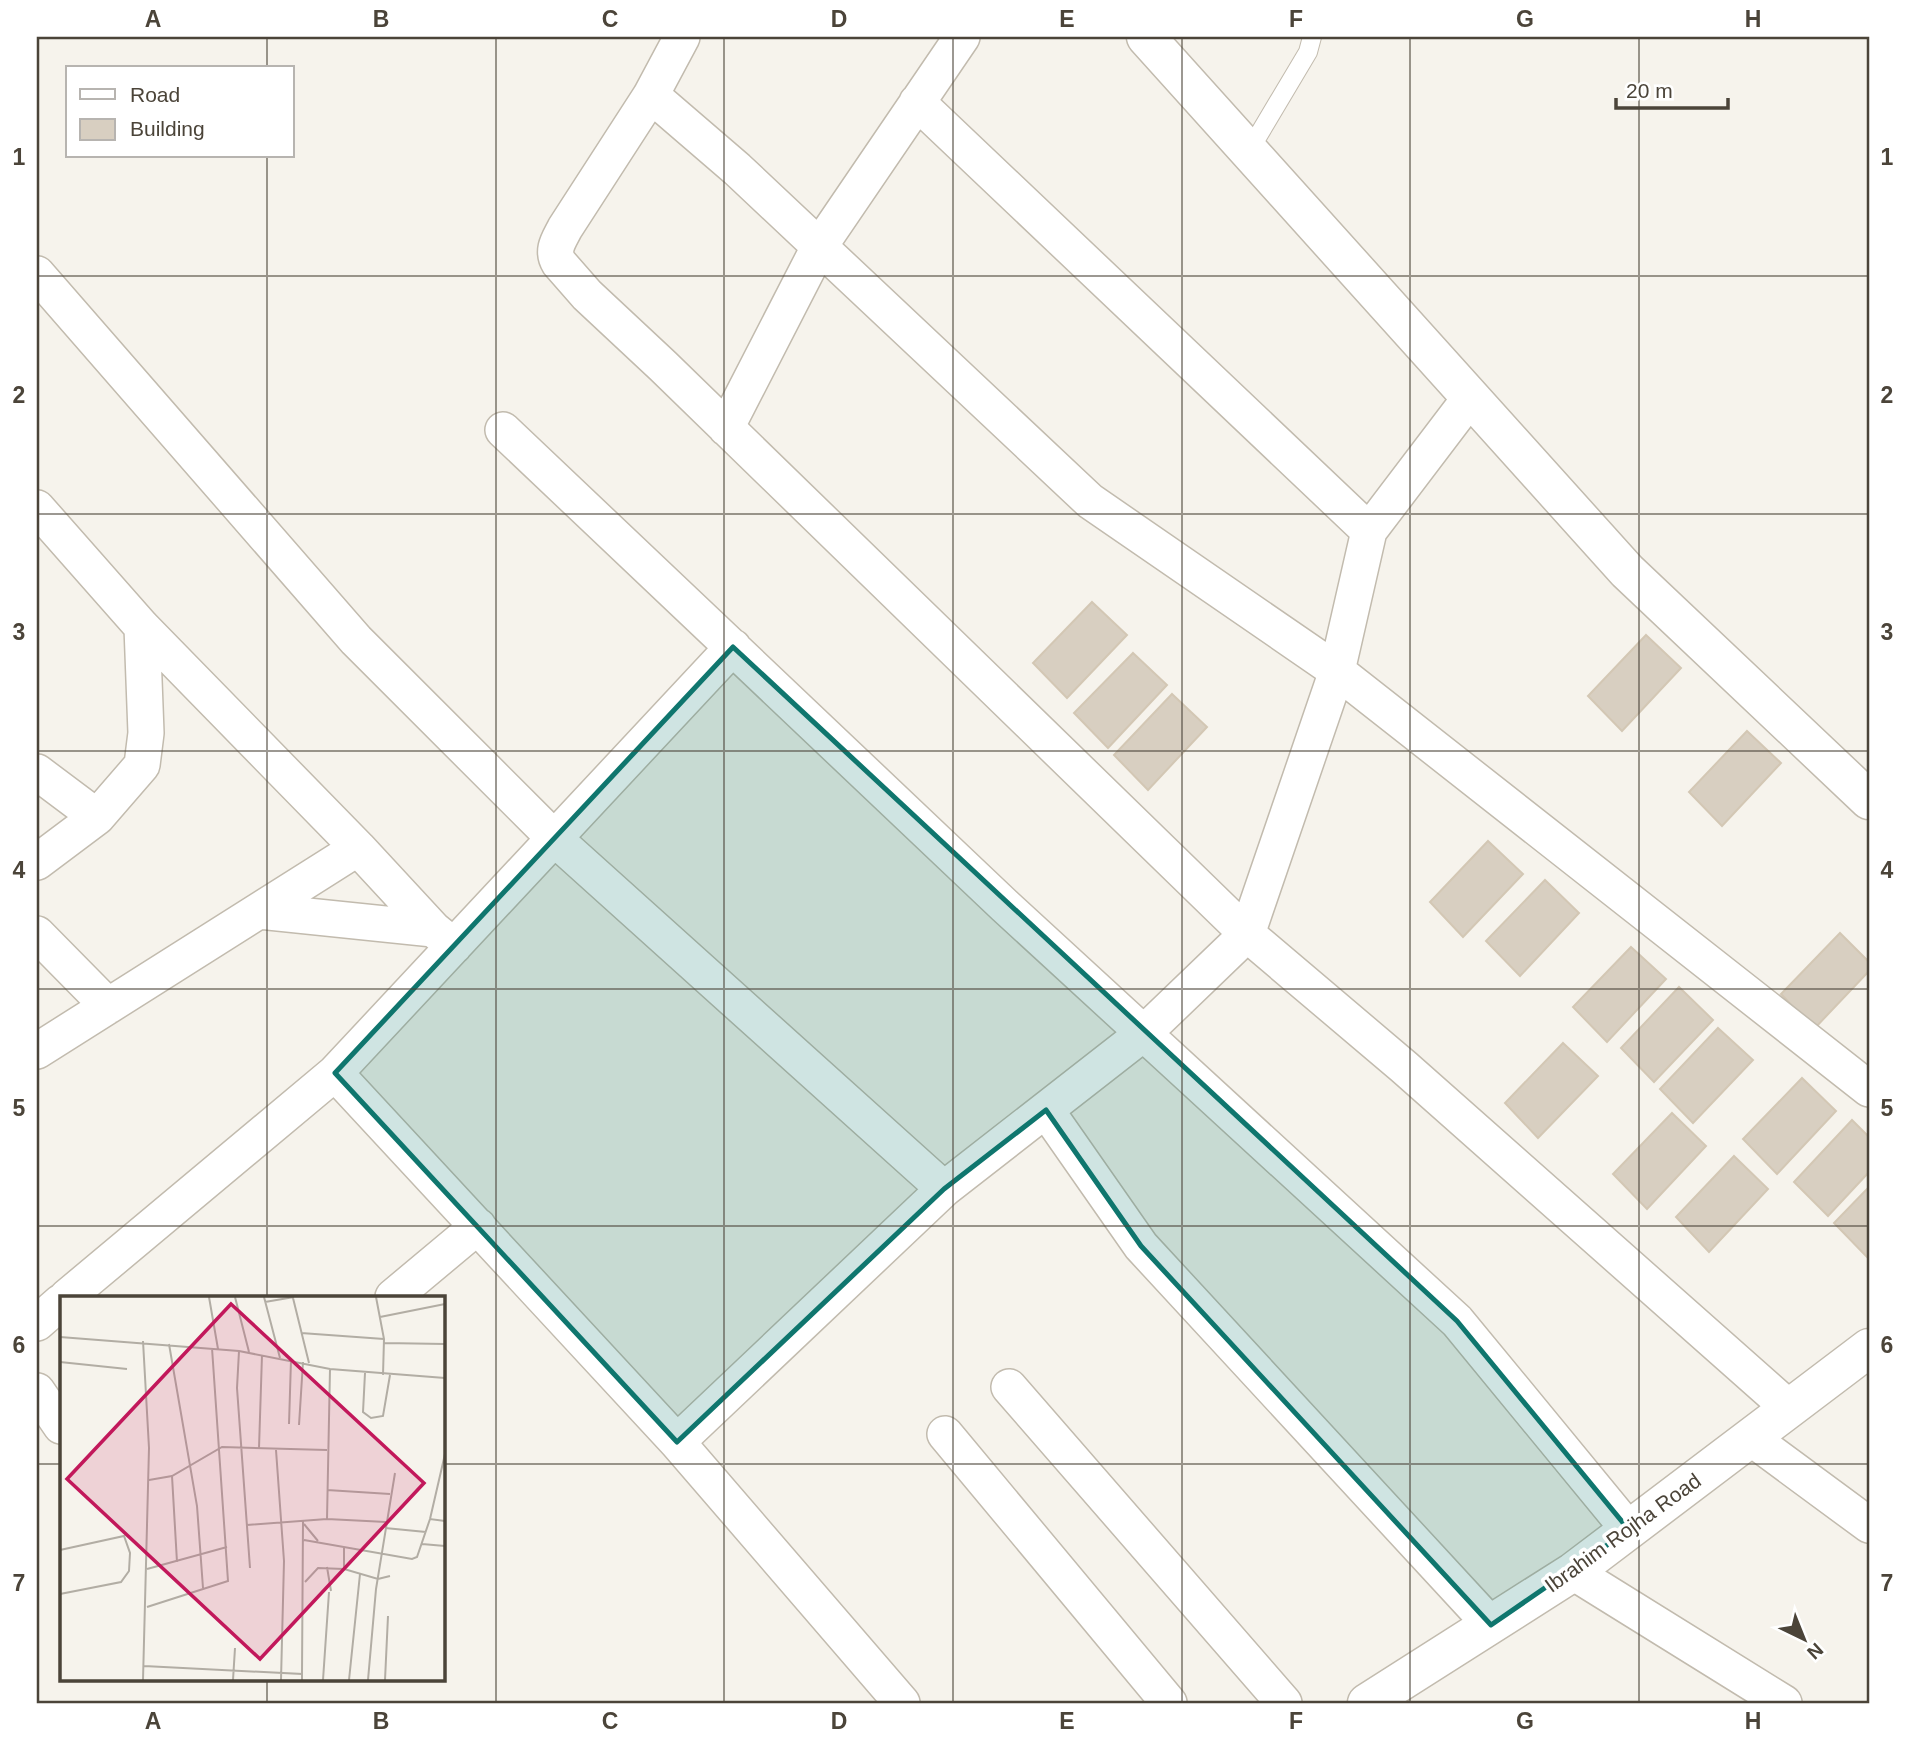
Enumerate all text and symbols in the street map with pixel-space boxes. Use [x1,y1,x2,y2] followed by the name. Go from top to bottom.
[145,6,161,32] text: A
[373,6,389,32] text: B
[602,6,618,32] text: C
[831,6,847,32] text: D
[1059,6,1075,32] text: E
[1289,6,1303,32] text: F
[1516,6,1534,32] text: G
[1745,6,1761,32] text: H
[66,66,294,158] legend
[1616,66,1728,110] scale bar
[1626,79,1673,102] text: 20 m
[130,83,180,106] text: Road
[130,117,205,140] text: Building
[13,144,26,170] text: 1
[1881,144,1894,170] text: 1
[13,382,25,408] text: 2
[1881,382,1893,408] text: 2
[13,619,25,645] text: 3
[1881,619,1893,645] text: 3
[13,857,26,883] text: 4
[1881,857,1894,883] text: 4
[13,1095,26,1121] text: 5
[1881,1095,1894,1121] text: 5
[60,1296,444,1680] inset map
[13,1332,25,1358] text: 6
[1881,1332,1893,1358] text: 6
[1540,1468,1705,1597] street label: Ibrahim Rojha Road
[13,1570,25,1596] text: 7
[1881,1570,1893,1596] text: 7
[1770,1604,1840,1674] north arrow
[1803,1639,1827,1663] text: N
[145,1708,161,1734] text: A
[373,1708,389,1734] text: B
[602,1708,618,1734] text: C
[831,1708,847,1734] text: D
[1059,1708,1075,1734] text: E
[1289,1708,1303,1734] text: F
[1516,1708,1534,1734] text: G
[1745,1708,1761,1734] text: H

